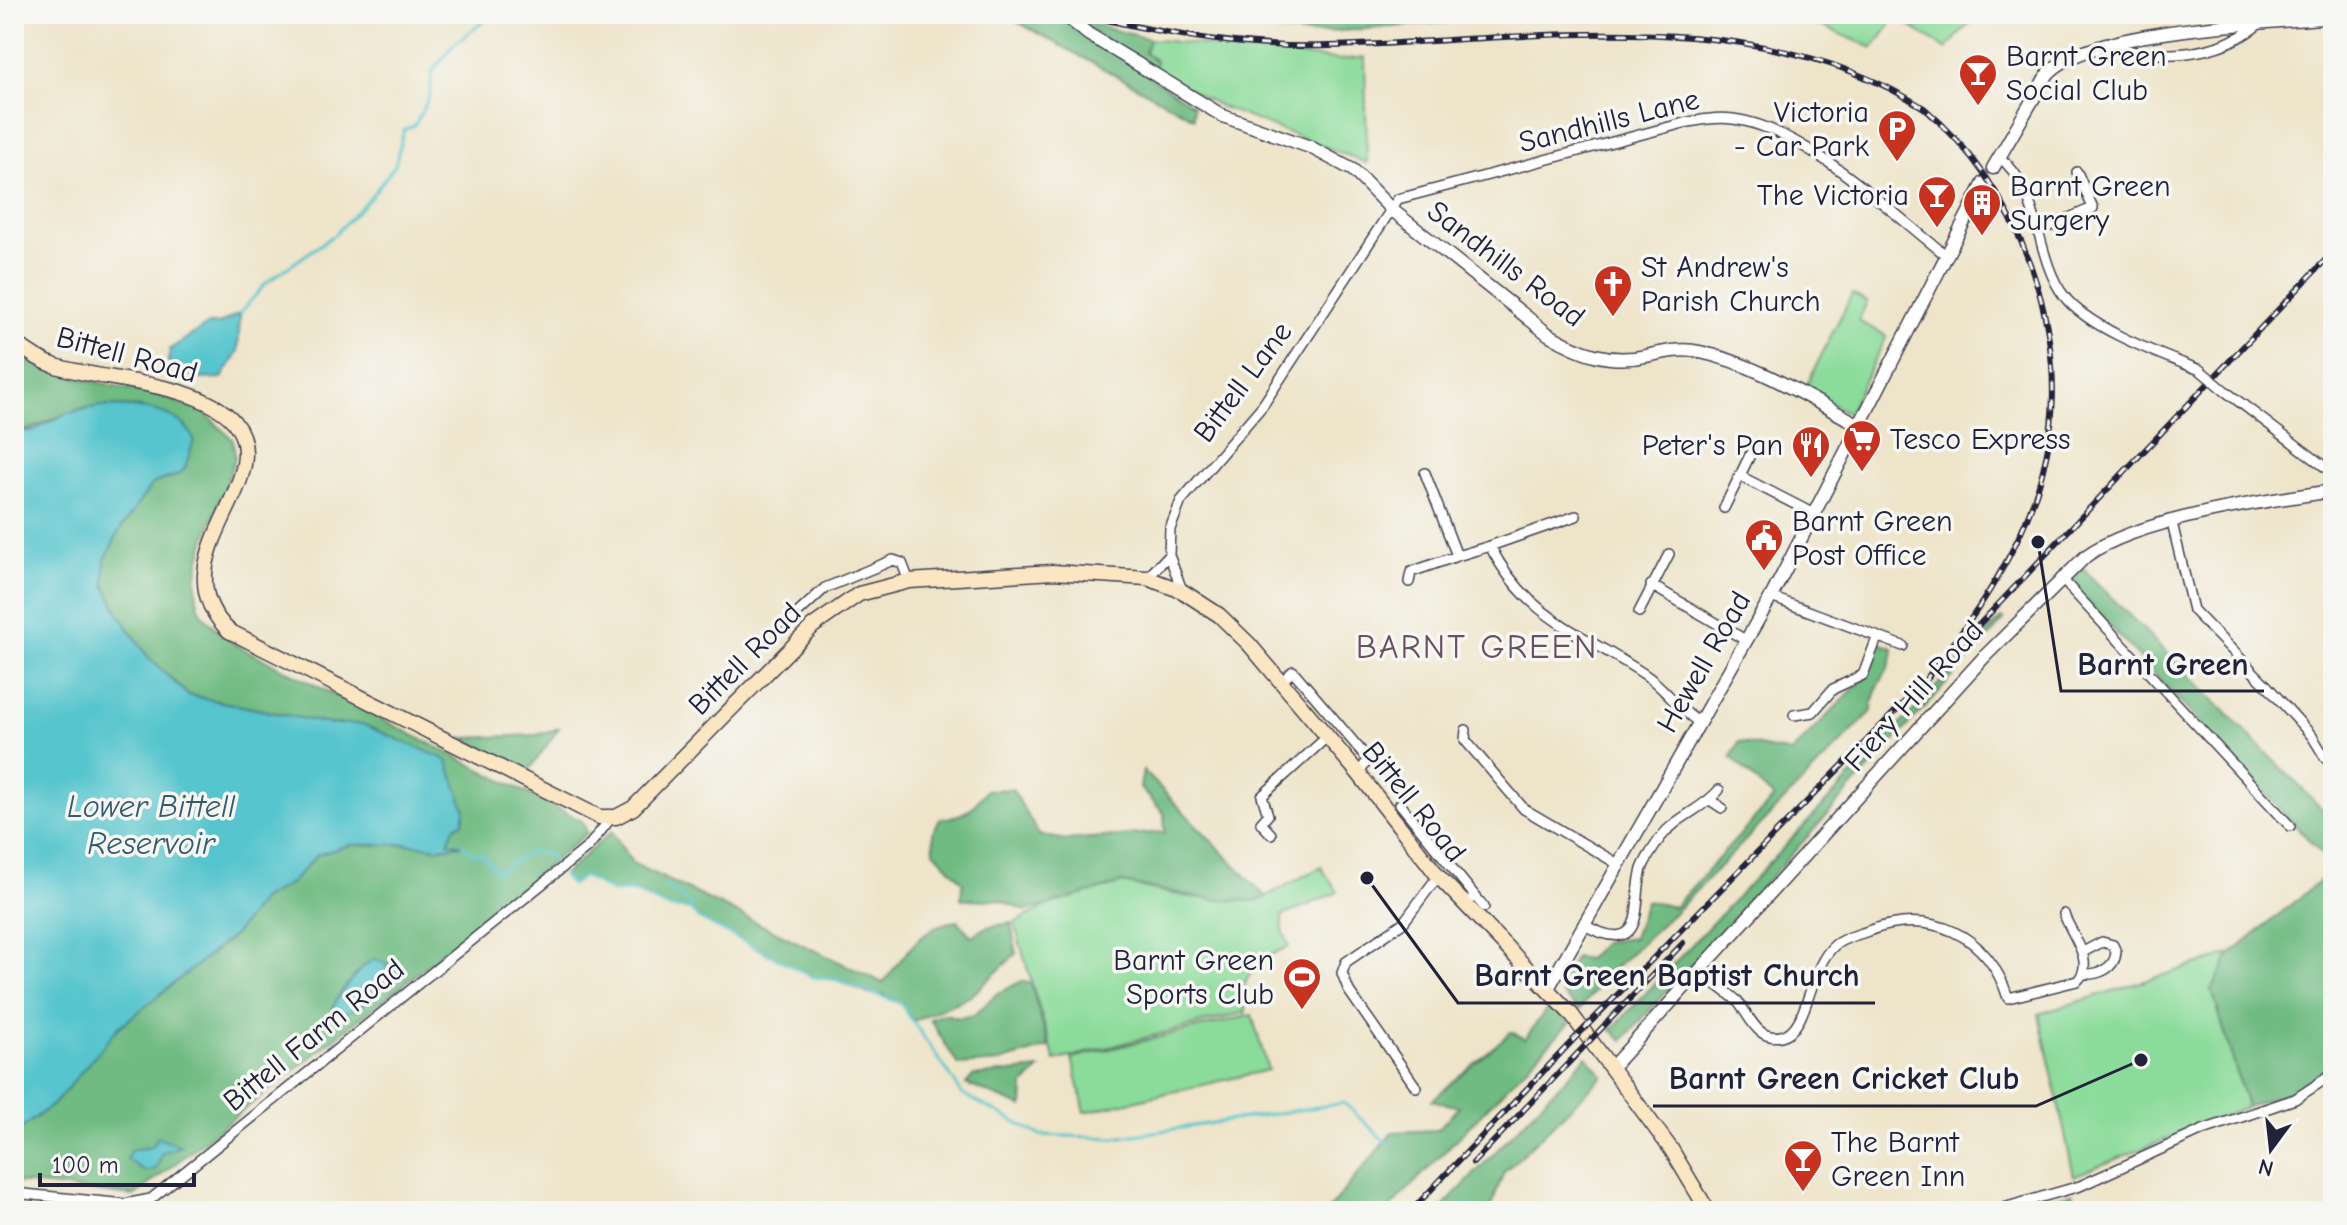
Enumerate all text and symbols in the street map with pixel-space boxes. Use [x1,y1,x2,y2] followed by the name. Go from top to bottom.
[2006,39,2167,108] place label: Barnt Green Social Club
[1957,52,1999,107] bar icon: Barnt Green Social Club
[1515,82,1703,160] street label: Sandhills Lane
[1734,95,1869,164] place label: Victoria - Car Park
[1876,108,1918,163] parking icon: Victoria - Car Park
[2010,169,2171,238] place label: Barnt Green Surgery
[1916,174,1958,229] bar icon: The Victoria
[1757,178,1909,213] place label: The Victoria
[1961,182,2003,237] building icon: Barnt Green Surgery
[1420,194,1592,334] street label: Sandhills Road
[1641,250,1821,319] place label: St Andrew's Parish Church
[1592,263,1634,318] church icon: St Andrew's Parish Church
[1186,315,1300,449] street label: Bittell Lane
[53,319,201,391] street label: Bittell Road
[1841,418,1883,473] supermarket icon: Tesco Express
[1890,422,2071,457] place label: Tesco Express
[1790,424,1832,479] restaurant icon: Peter's Pan
[1642,428,1783,463] place label: Peter's Pan
[1792,504,1953,573] place label: Barnt Green Post Office
[1743,517,1785,572] public building icon: Barnt Green Post Office
[1650,585,1758,739] street label: Hewell Road
[681,595,809,723] street label: Bittell Road
[1837,613,1991,779] street label: Fiery Hill Road
[1356,627,1598,667] district label: BARNT GREEN
[2061,635,2264,691] callout: Barnt Green
[2077,646,2249,683] text: Barnt Green
[1355,735,1473,869] street label: Bittell Road
[67,788,236,862] water label: Lower Bittell Reservoir
[1113,943,1274,1012] place label: Barnt Green Sports Club
[1458,947,1875,1003] callout: Barnt Green Baptist Church
[217,951,411,1119] street label: Bittell Farm Road
[1281,956,1323,1011] sports icon: Barnt Green Sports Club
[1474,957,1860,994] text: Barnt Green Baptist Church
[1653,1050,2036,1106] callout: Barnt Green Cricket Club
[1669,1060,2019,1097] text: Barnt Green Cricket Club
[2231,1109,2311,1189] north arrow
[1831,1125,1965,1194] place label: The Barnt Green Inn
[40,1137,194,1187] scale bar
[1782,1138,1824,1193] bar icon: The Barnt Green Inn
[52,1151,119,1179] text: 100 m
[2256,1153,2276,1182] text: N

